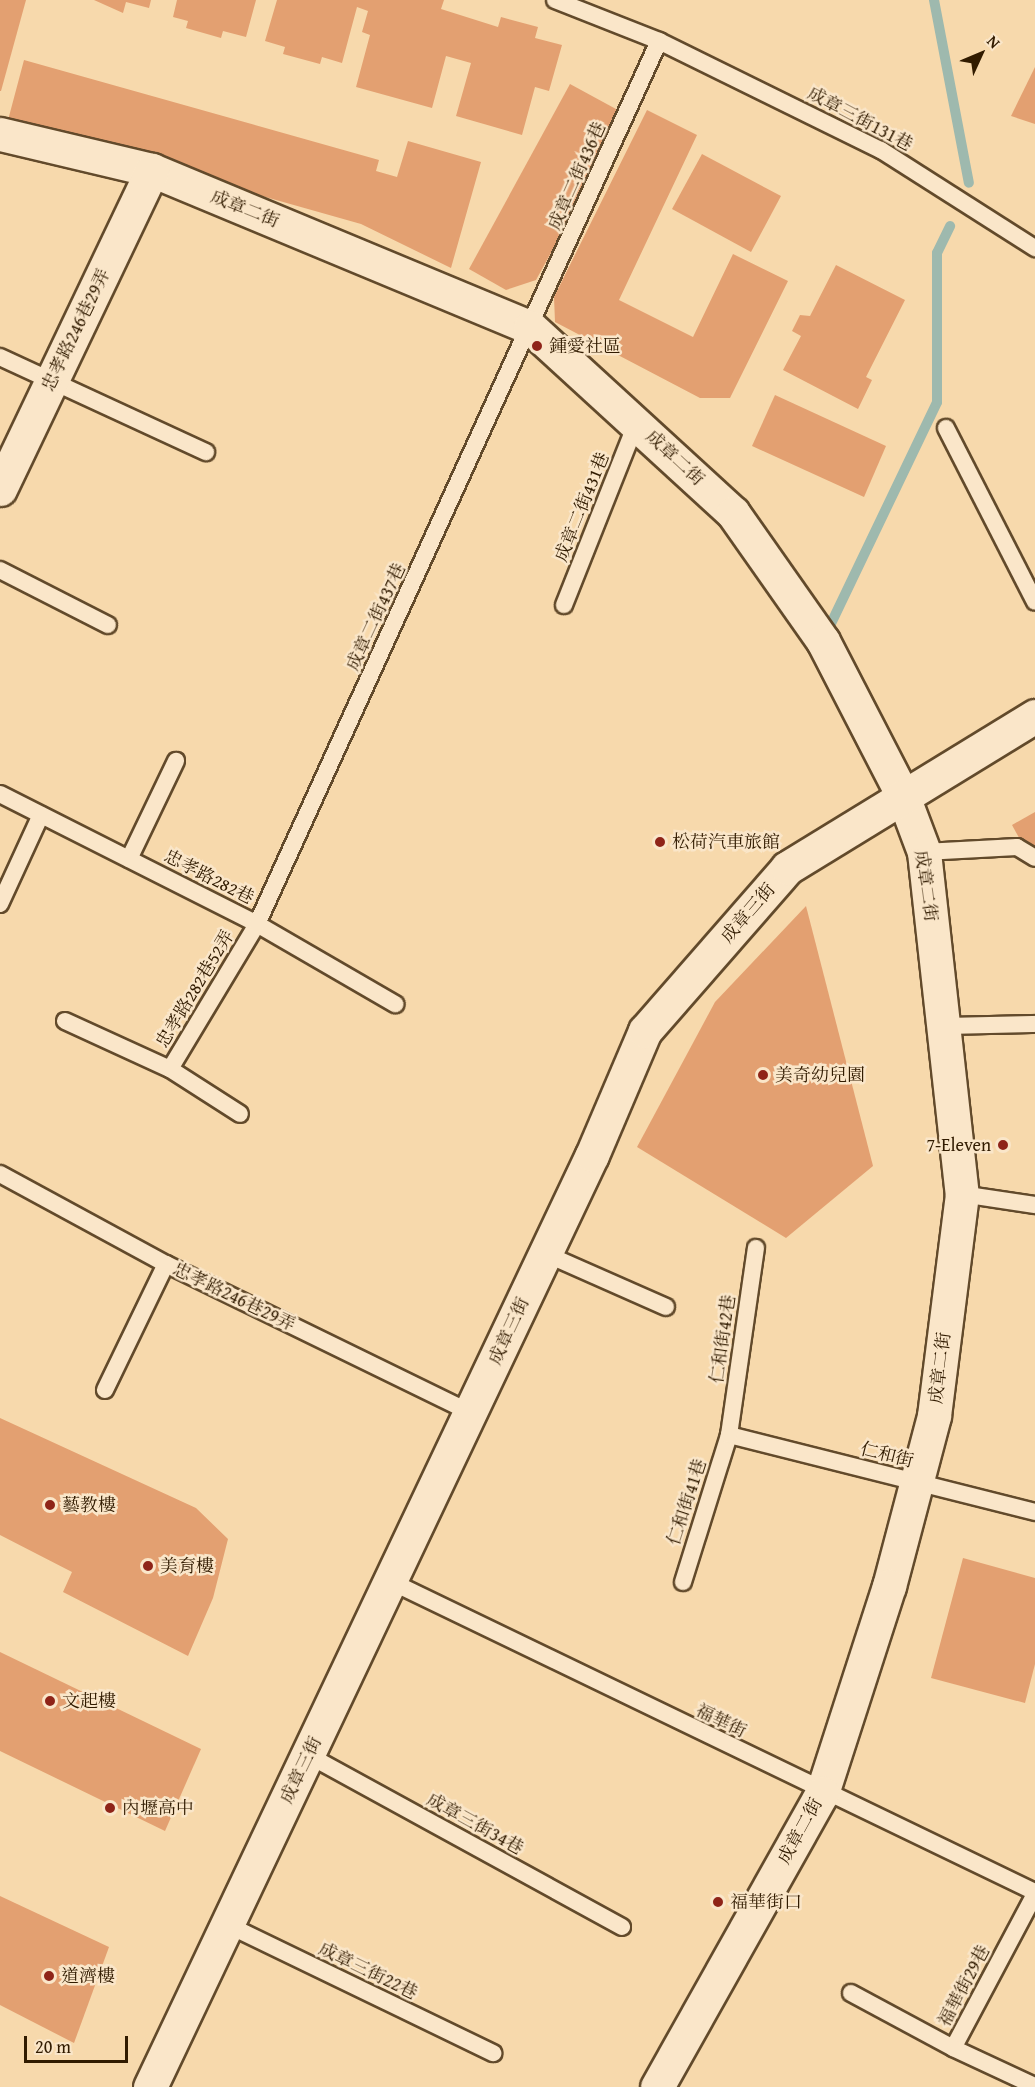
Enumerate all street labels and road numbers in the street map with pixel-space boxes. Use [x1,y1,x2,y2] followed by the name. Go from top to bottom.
[804,82,916,156] street label: 成章三街131巷
[544,119,610,233] street label: 成章二街436巷
[208,186,282,232] street label: 成章二街
[37,265,115,395] street label: 忠孝路246巷29弄
[641,426,709,490] street label: 成章二街
[550,449,614,565] street label: 成章二街431巷
[342,560,410,674] street label: 成章二街437巷
[160,845,258,909] street label: 忠孝路282巷
[910,849,942,923] street label: 成章二街
[716,879,780,947] street label: 成章三街
[151,926,239,1052] street label: 忠孝路282巷52弄
[169,1258,299,1336] street label: 忠孝路246巷29弄
[706,1293,740,1385] street label: 仁和街42巷
[484,1294,534,1368] street label: 成章三街
[925,1331,955,1405] street label: 成章二街
[858,1438,916,1472] street label: 仁和街
[663,1456,711,1548] street label: 仁和街41巷
[692,1699,750,1743] street label: 福華街
[276,1733,326,1807] street label: 成章三街
[423,1789,527,1859] street label: 成章三街34巷
[773,1794,827,1868] street label: 成章二街
[315,1938,421,2004] street label: 成章三街22巷
[933,1941,995,2031] street label: 福華街29巷

